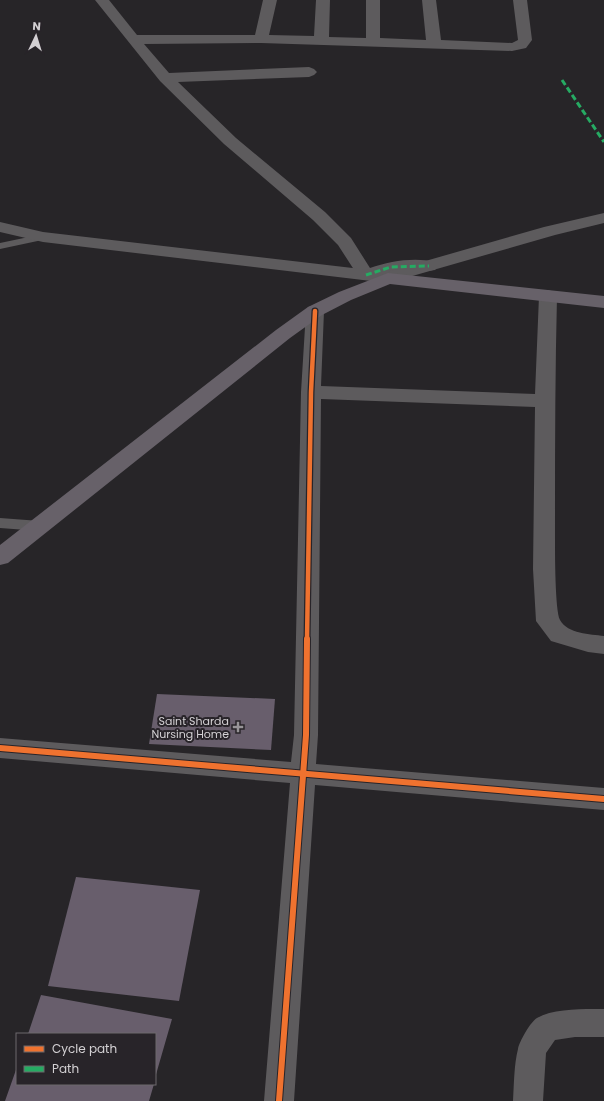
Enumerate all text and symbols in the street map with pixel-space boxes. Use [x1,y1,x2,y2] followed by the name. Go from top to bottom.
[16,16,56,56] north arrow
[32,18,41,34] text: N
[151,713,229,742] place label: Saint Sharda Nursing Home
[232,721,244,733] marker: Saint Sharda Nursing Home
[16,1033,156,1085] legend
[52,1040,117,1057] text: Cycle path
[52,1060,79,1077] text: Path

